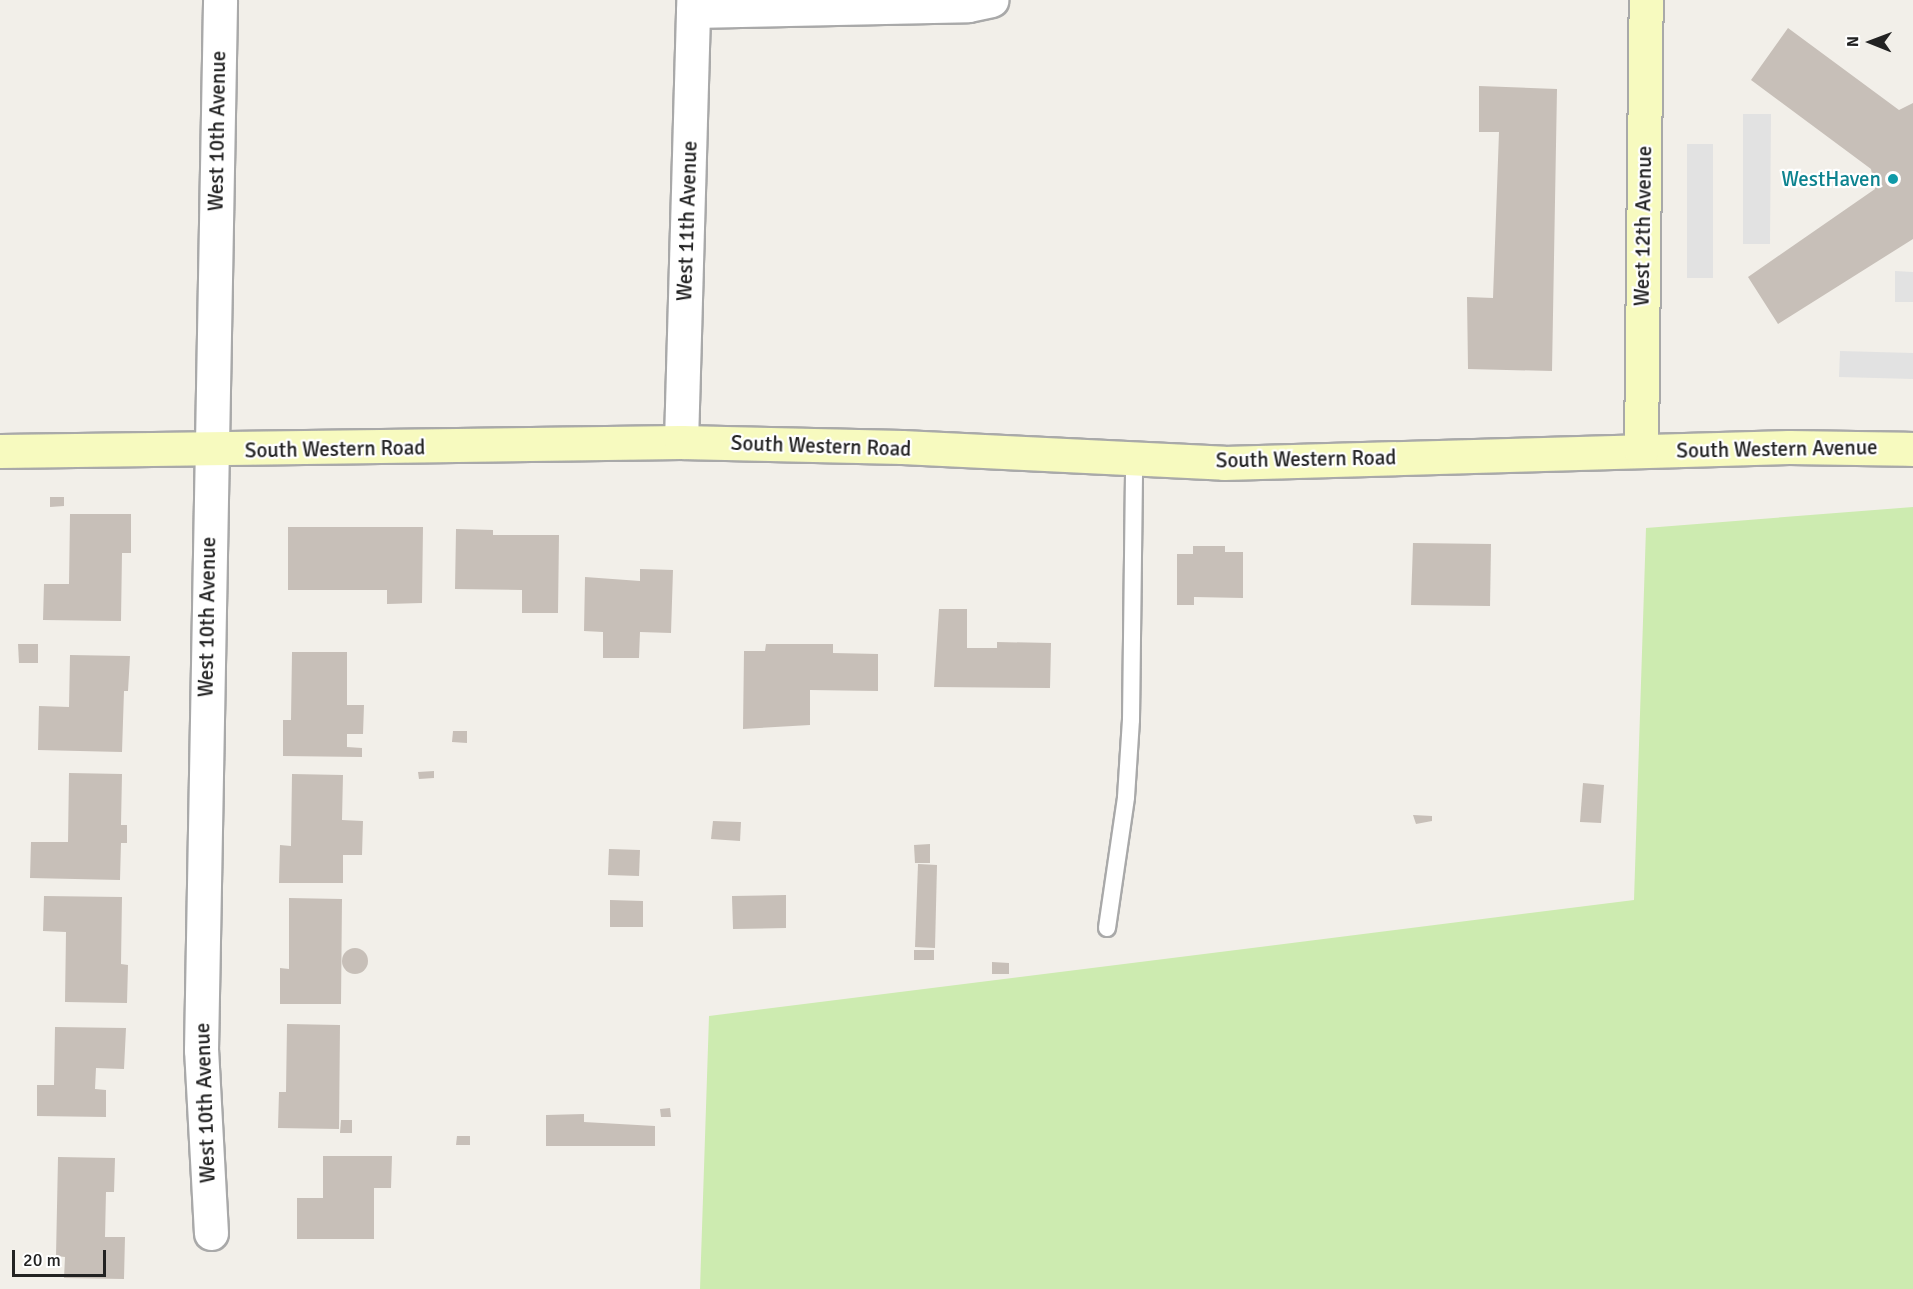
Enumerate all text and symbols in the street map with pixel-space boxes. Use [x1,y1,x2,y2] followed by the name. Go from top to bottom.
[1841,12,1901,72] north arrow
[1843,36,1863,47] text: N
[203,51,231,211] street label: West 10th Avenue
[672,140,702,302] street label: West 11th Avenue
[1629,146,1657,306] street label: West 12th Avenue
[1781,166,1881,192] place label: WestHaven
[1886,172,1900,186] marker: WestHaven
[730,430,912,462] street label: South Western Road
[244,435,426,463] street label: South Western Road
[1676,435,1878,463] street label: South Western Avenue
[1215,445,1397,473] street label: South Western Road
[193,537,221,697] street label: West 10th Avenue
[190,1022,220,1184] street label: West 10th Avenue
[15,1238,110,1276] scale bar
[23,1249,61,1271] text: 20 m

